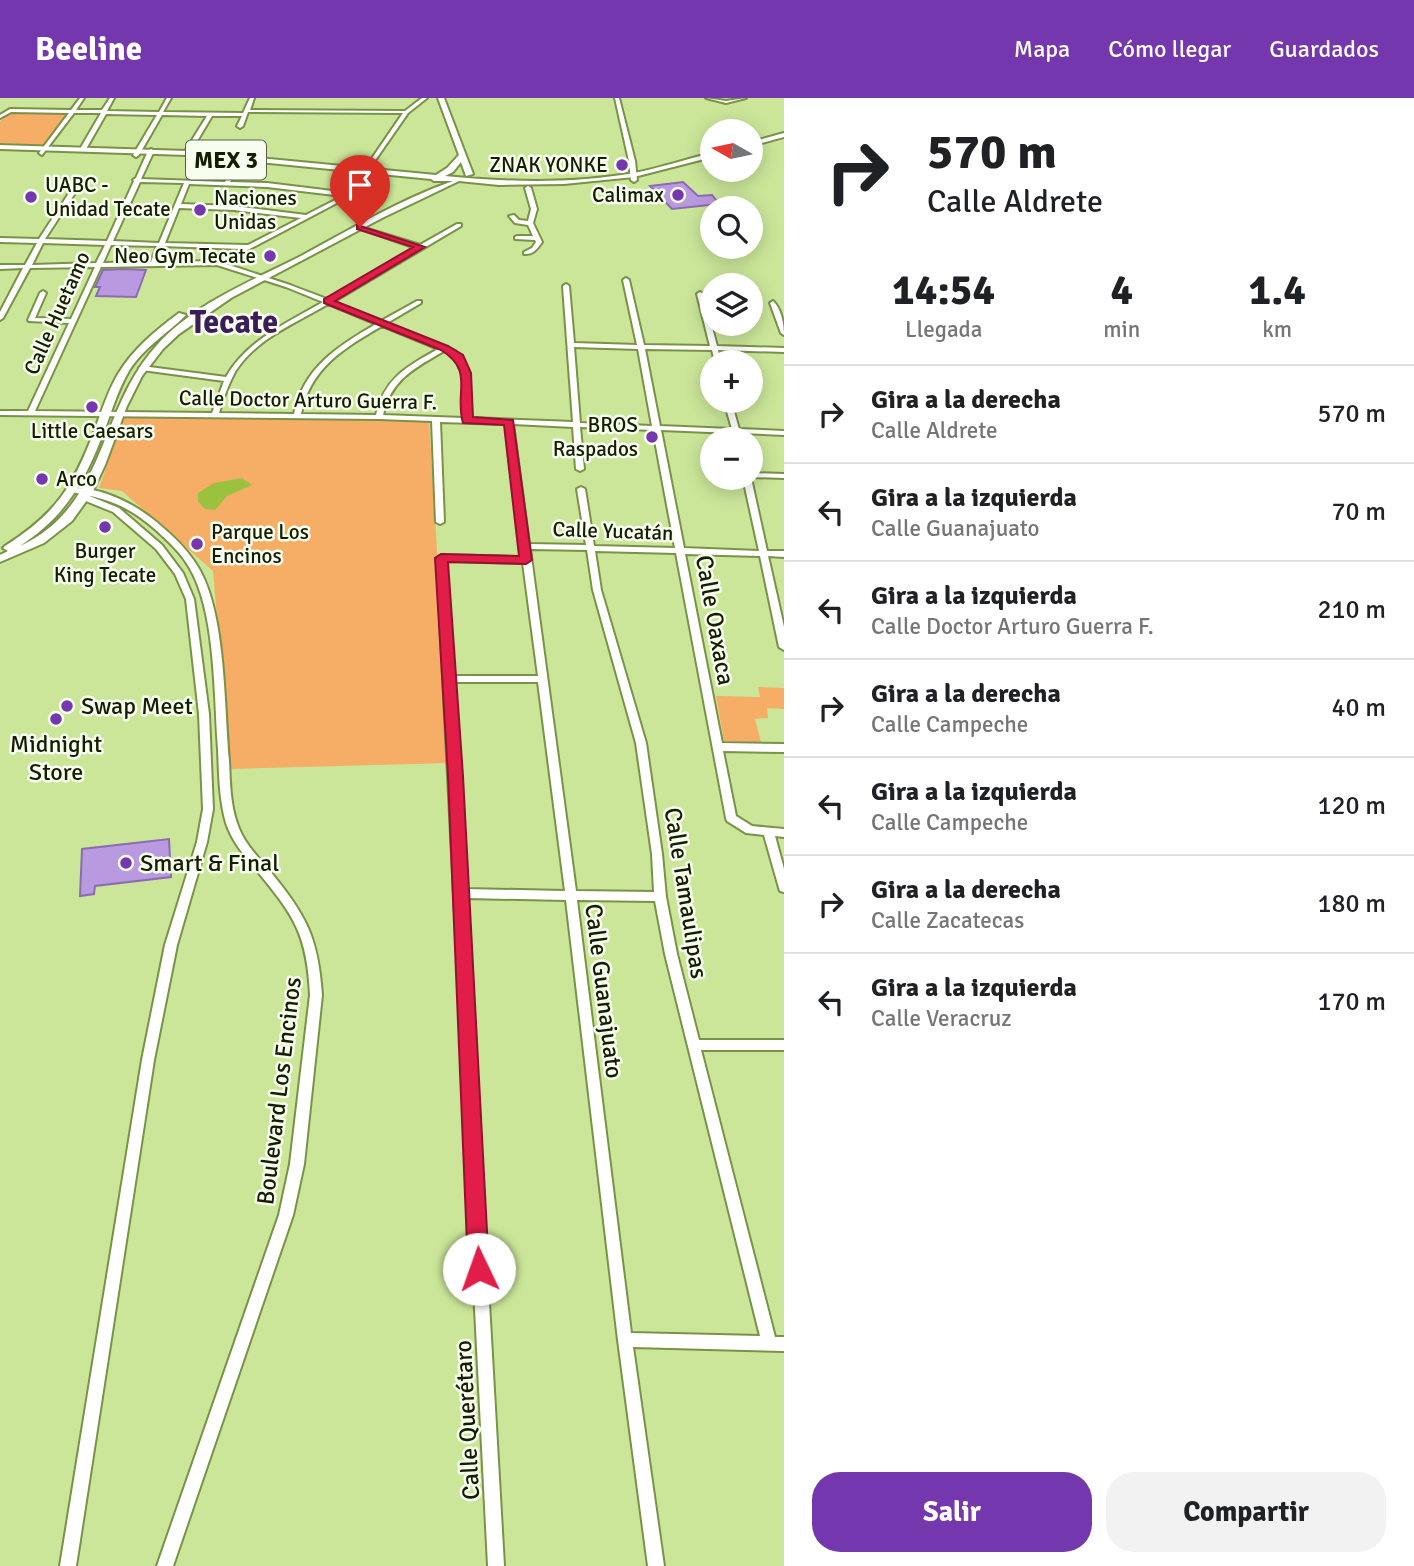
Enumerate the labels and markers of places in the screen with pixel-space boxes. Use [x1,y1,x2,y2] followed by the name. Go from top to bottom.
[489,152,608,178] place label: ZNAK YONKE
[330,155,390,227] pin
[614,157,630,173] marker: ZNAK YONKE
[45,172,171,222] place label: UABC - Unidad Tecate
[592,182,664,208] place label: Calimax
[214,185,297,235] place label: Naciones Unidas
[670,187,686,203] marker: Calimax
[23,189,39,205] marker: UABC - Unidad Tecate
[192,202,208,218] marker: Naciones Unidas
[114,243,256,269] place label: Neo Gym Tecate
[262,248,278,264] marker: Neo Gym Tecate
[84,399,100,415] marker: Little Caesars
[553,412,638,462] place label: BROS Raspados
[31,418,153,444] place label: Little Caesars
[644,429,660,445] marker: BROS Raspados
[56,466,97,492] place label: Arco
[34,471,50,487] marker: Arco
[97,519,113,535] marker: Burger King Tecate
[211,519,309,569] place label: Parque Los Encinos
[189,536,205,552] marker: Parque Los Encinos
[54,538,156,588] place label: Burger King Tecate
[81,691,193,721] place label: Swap Meet
[59,698,75,714] marker: Swap Meet
[48,711,64,727] marker: Midnight Store
[10,729,102,787] place label: Midnight Store
[140,848,279,878] place label: Smart & Final
[118,855,134,871] marker: Smart & Final

